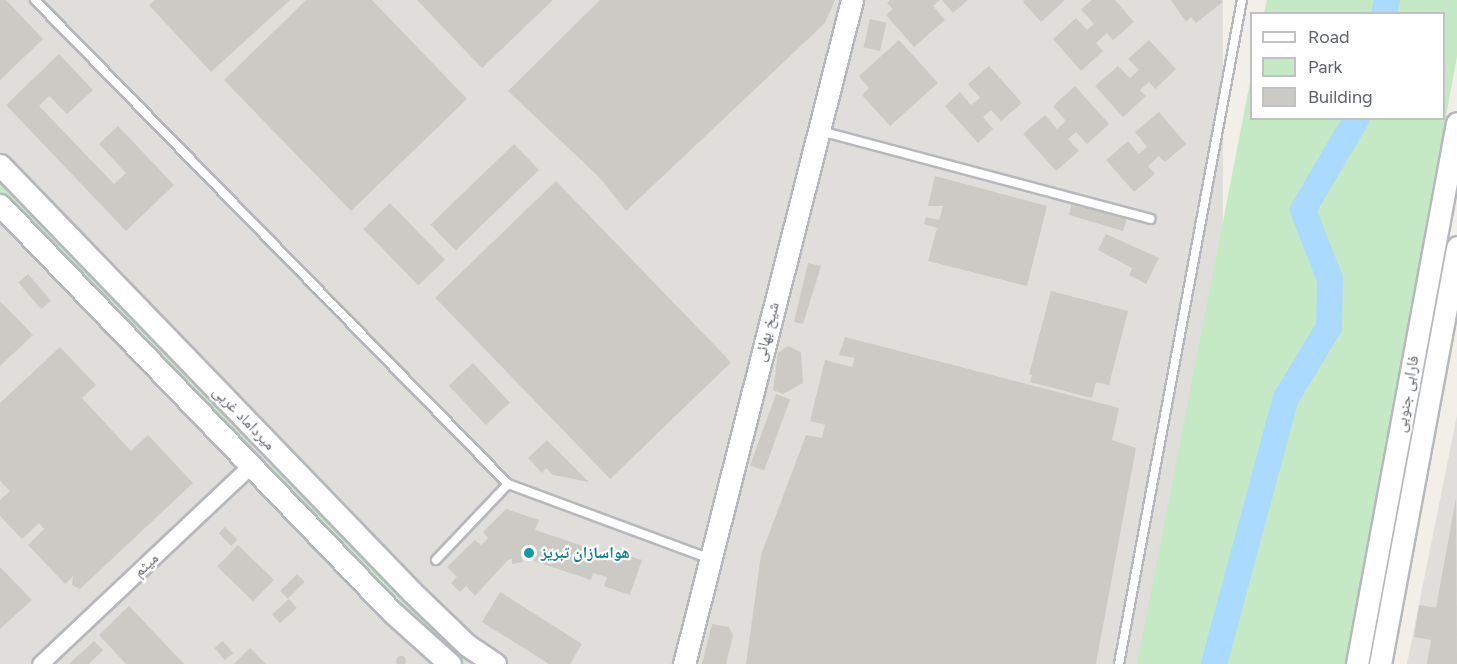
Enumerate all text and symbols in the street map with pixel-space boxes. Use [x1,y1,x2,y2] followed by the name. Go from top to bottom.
[1250,12,1445,120] legend
[1308,26,1349,48] text: Road
[1308,56,1342,78] text: Park
[1308,86,1373,108] text: Building
[750,300,784,364] street label: شیخ بهائی
[1391,354,1423,434] street label: فارابی جنوبی
[209,382,279,454] street label: میرداماد غربی
[541,543,630,563] place label: هواسازان تبریز
[522,546,536,560] marker: هواسازان تبریز
[129,549,163,581] street label: میثم

